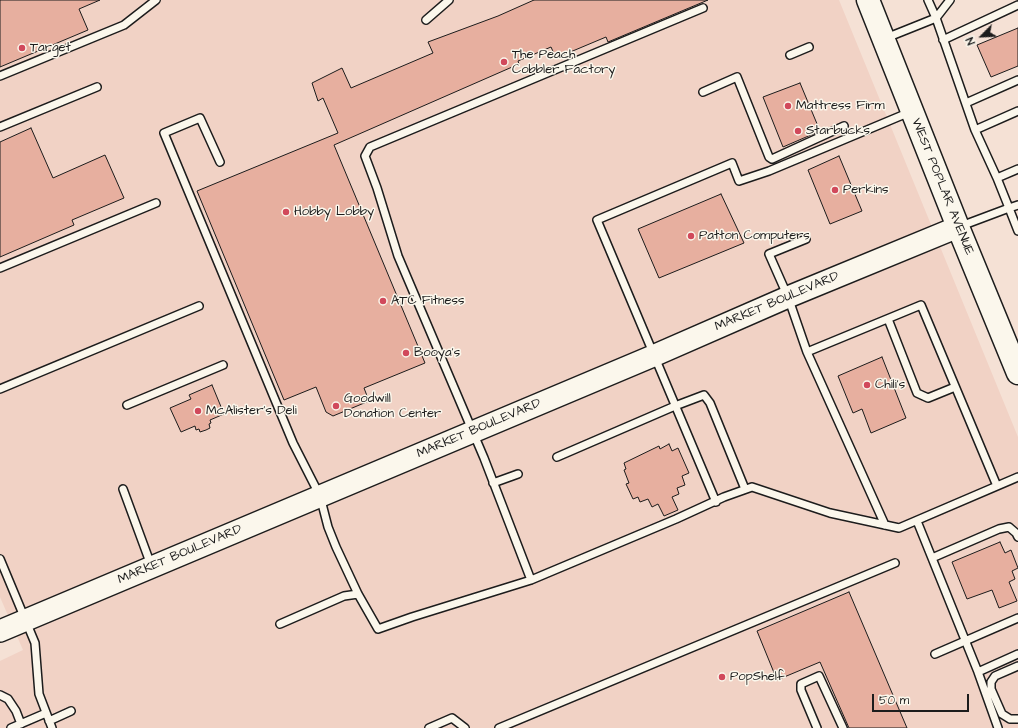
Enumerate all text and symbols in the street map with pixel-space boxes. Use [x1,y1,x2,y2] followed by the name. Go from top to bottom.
[962,16,1002,56] north arrow
[962,35,979,47] text: N
[30,40,71,56] place label: Target
[17,43,27,53] marker: Target
[512,47,615,78] place label: The Peach Cobbler Factory
[499,57,509,67] marker: The Peach Cobbler Factory
[796,98,885,114] place label: Mattress Firm
[783,101,793,111] marker: Mattress Firm
[907,116,977,258] street label: WEST POPLAR AVENUE
[806,123,870,139] place label: Starbucks
[793,126,803,136] marker: Starbucks
[843,182,888,198] place label: Perkins
[830,185,840,195] marker: Perkins
[294,204,374,220] place label: Hobby Lobby
[281,207,291,217] marker: Hobby Lobby
[699,228,810,244] place label: Patton Computers
[686,231,696,241] marker: Patton Computers
[713,269,841,335] street label: MARKET BOULEVARD
[391,293,465,309] place label: ATC Fitness
[378,296,388,306] marker: ATC Fitness
[414,345,460,361] place label: Booya's
[401,348,411,358] marker: Booya's
[875,377,905,393] place label: Chili's
[862,380,872,390] marker: Chili's
[344,391,441,422] place label: Goodwill Donation Center
[415,396,543,462] street label: MARKET BOULEVARD
[331,401,341,411] marker: Goodwill Donation Center
[206,403,297,419] place label: McAlister's Deli
[193,406,203,416] marker: McAlister's Deli
[116,522,244,588] street label: MARKET BOULEVARD
[730,669,784,685] place label: PopShelf
[717,672,727,682] marker: PopShelf
[874,686,971,712] scale bar
[879,692,909,709] text: 50 m

